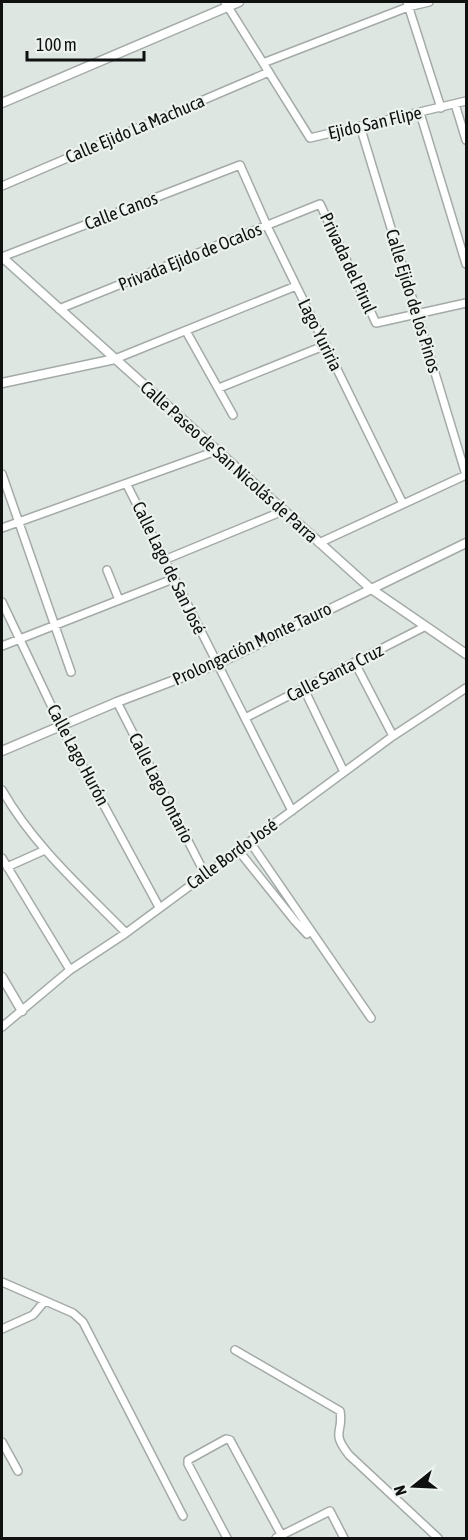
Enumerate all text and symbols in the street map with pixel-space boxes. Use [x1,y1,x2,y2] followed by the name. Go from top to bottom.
[27,24,144,62] scale bar
[36,34,77,55] text: 100 m
[62,90,208,167] street label: Calle Ejido La Machuca
[326,102,424,143] street label: Ejido San Flipe
[81,187,160,234] street label: Calle Canos
[316,209,381,317] street label: Privada del Pirul
[115,218,265,295] street label: Privada Ejido de Ocalos
[382,227,445,375] street label: Calle Ejido de los Pinos
[294,295,347,374] street label: Lago Yuriria
[136,376,322,547] street label: Calle Paseo de San Nicolás de Parra
[128,498,211,638] street label: Calle Lago de San José
[169,597,335,690] street label: Prolongación Monte Tauro
[283,639,387,706] street label: Calle Santa Cruz
[43,700,114,809] street label: Calle Lago Hurón
[125,729,198,846] street label: Calle Lago Ontario
[182,814,281,894] street label: Calle Bordo José
[384,1456,444,1516] north arrow
[390,1483,410,1498] text: N

